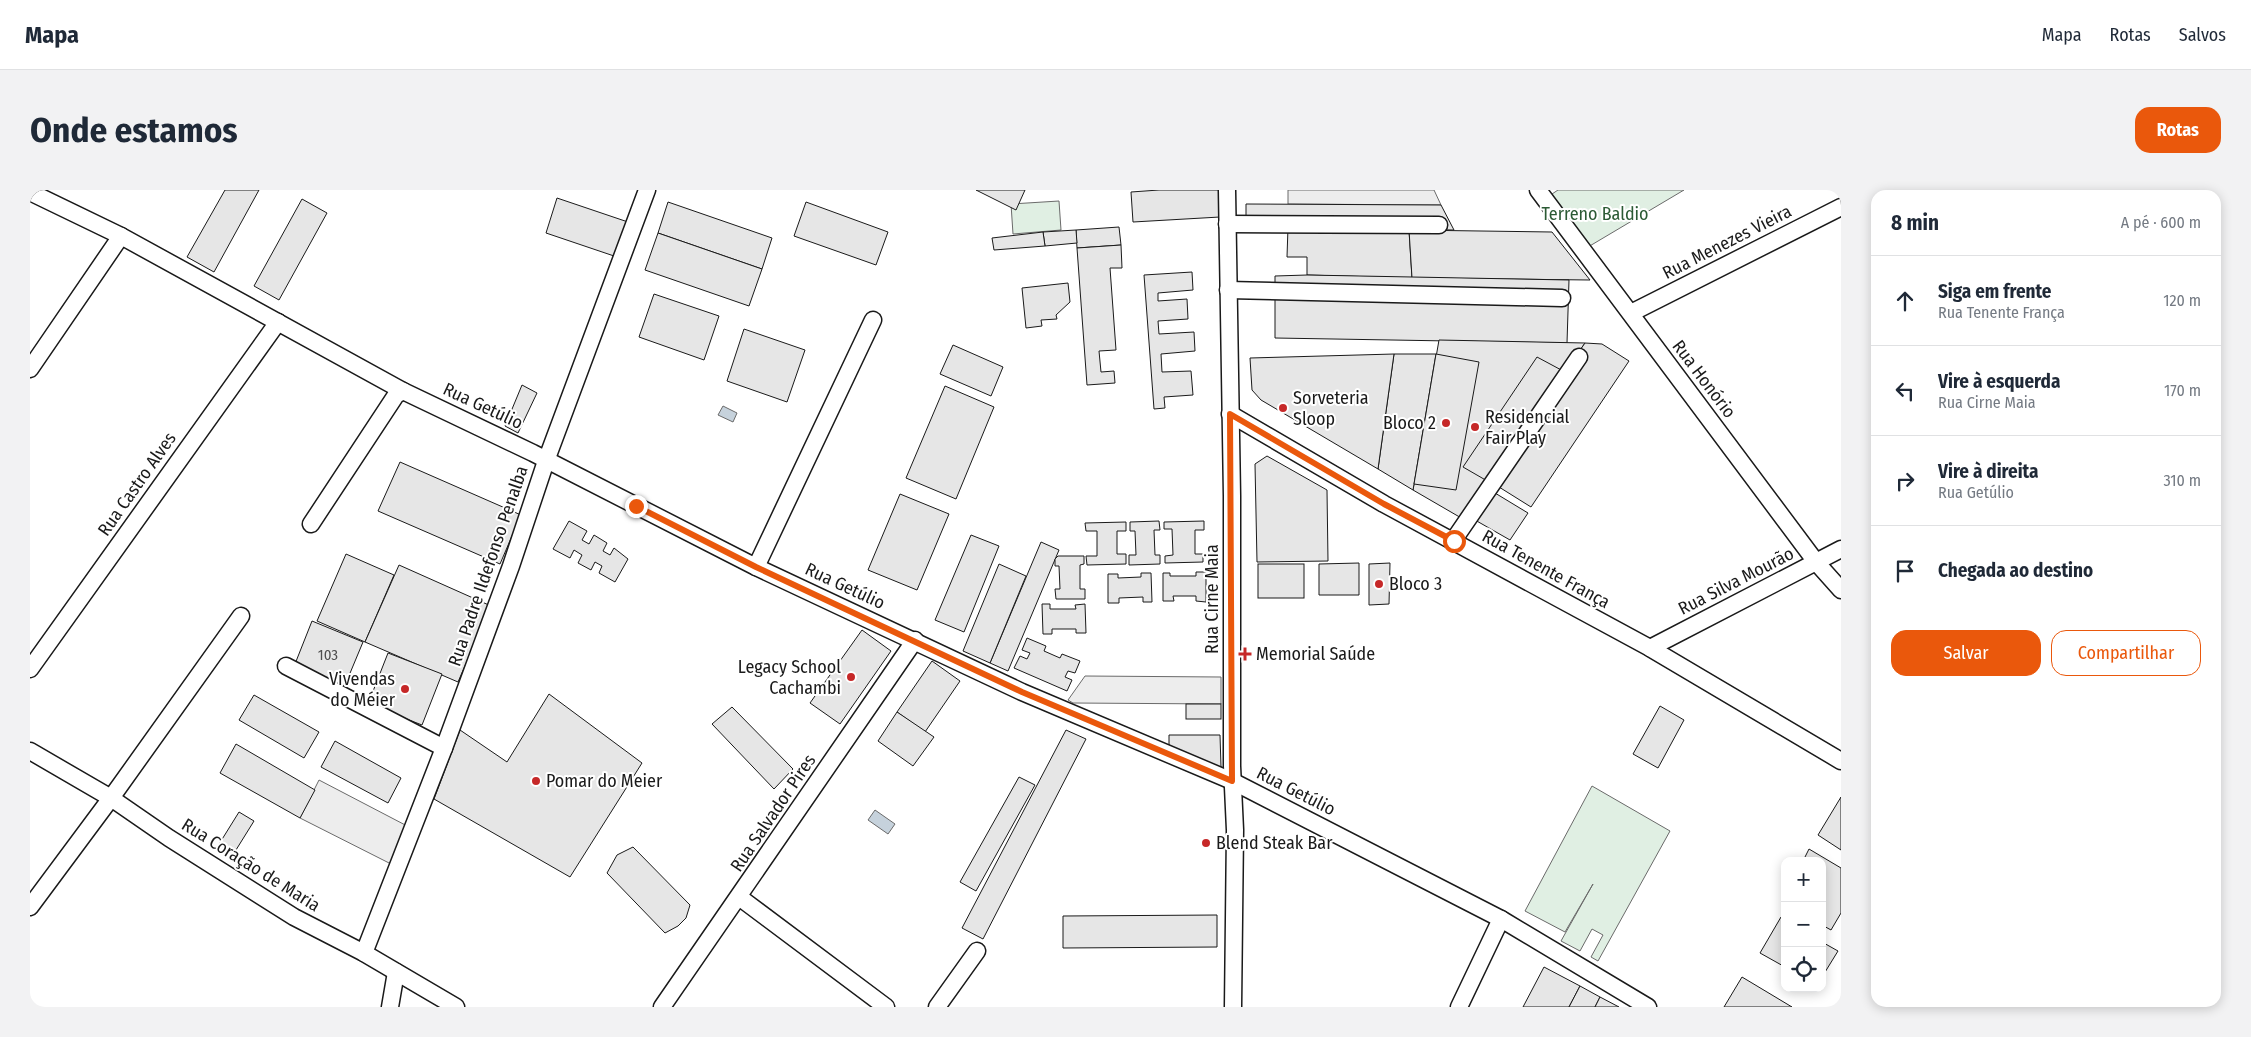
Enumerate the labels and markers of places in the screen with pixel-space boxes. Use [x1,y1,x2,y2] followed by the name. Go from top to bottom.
[1293,387,1369,430] place label: Sorveteria Sloop
[1277,402,1289,414] marker: Sorveteria Sloop
[1485,406,1570,449] place label: Residencial Fair Play
[1383,412,1436,434] place label: Bloco 2
[1440,417,1452,429] marker: Bloco 2
[1469,421,1481,433] marker: Residencial Fair Play
[1389,573,1442,595] place label: Bloco 3
[1373,578,1385,590] marker: Bloco 3
[1256,643,1375,665] place label: Memorial Saúde
[1238,647,1252,661] marker: Memorial Saúde
[738,656,841,699] place label: Legacy School Cachambi
[329,668,396,711] place label: Vivendas do Méier
[845,671,857,683] marker: Legacy School Cachambi
[399,683,411,695] marker: Vivendas do Méier
[546,770,663,792] place label: Pomar do Meier
[530,775,542,787] marker: Pomar do Meier
[1216,832,1333,854] place label: Blend Steak Bar
[1200,837,1212,849] marker: Blend Steak Bar

